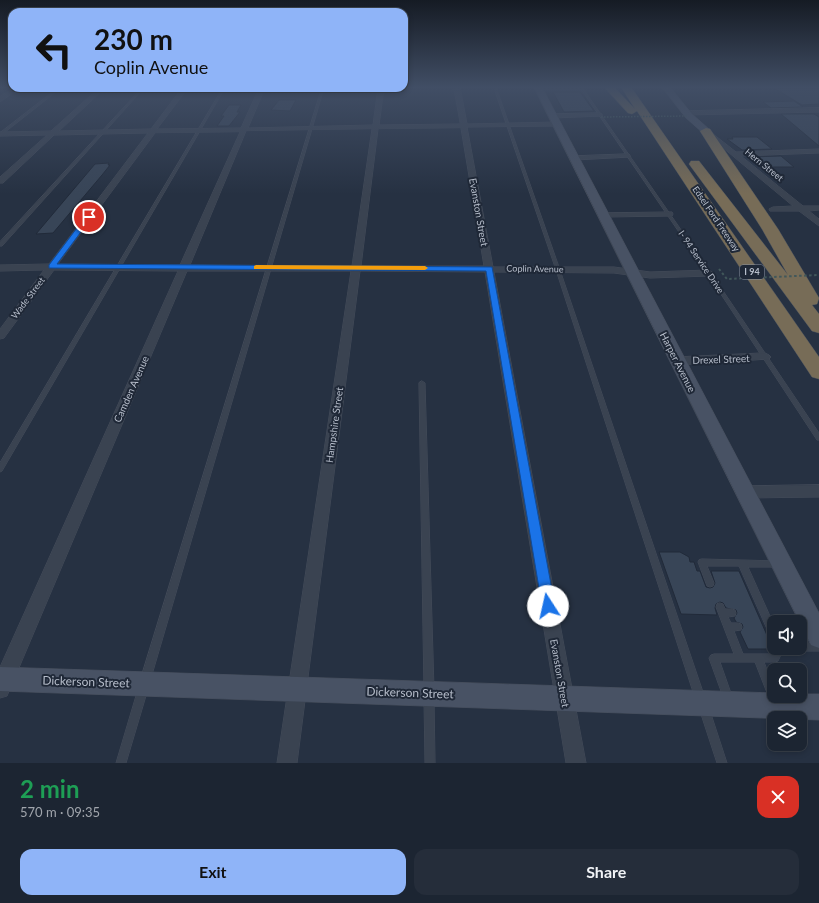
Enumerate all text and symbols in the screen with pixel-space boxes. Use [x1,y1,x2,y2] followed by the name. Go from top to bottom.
[94,22,173,56] text: 230 m
[28,24,80,76] icon: left
[94,56,208,78] text: Coplin Avenue
[743,146,786,184] street label: Hern Street
[467,177,491,248] street label: Evanston Street
[690,184,743,254] street label: Edsel Ford Freeway
[72,200,106,234] pin
[78,206,100,228] icon: arrive
[676,228,727,295] street label: I- 94 Service Drive
[506,263,564,275] street label: Coplin Avenue
[740,265,764,279] road number: I 94
[8,274,47,321] street label: Wade Street
[658,330,698,394] street label: Harper Avenue
[692,352,750,366] street label: Drexel Street
[111,354,151,424] street label: Camden Avenue
[323,386,345,464] street label: Hampshire Street
[527,585,569,627] position arrow
[767,615,807,751] map controls
[767,615,807,655] button: sound
[548,638,572,709] street label: Evanston Street
[767,663,807,703] button: search
[42,672,131,691] street label: Dickerson Street
[366,683,455,702] street label: Dickerson Street
[767,711,807,751] button: layers
[20,774,80,803] text: 2 min
[757,776,799,818] button: close
[20,804,100,820] text: 570 m · 09:35
[20,849,406,895] button: Exit
[414,849,799,895] button: Share

